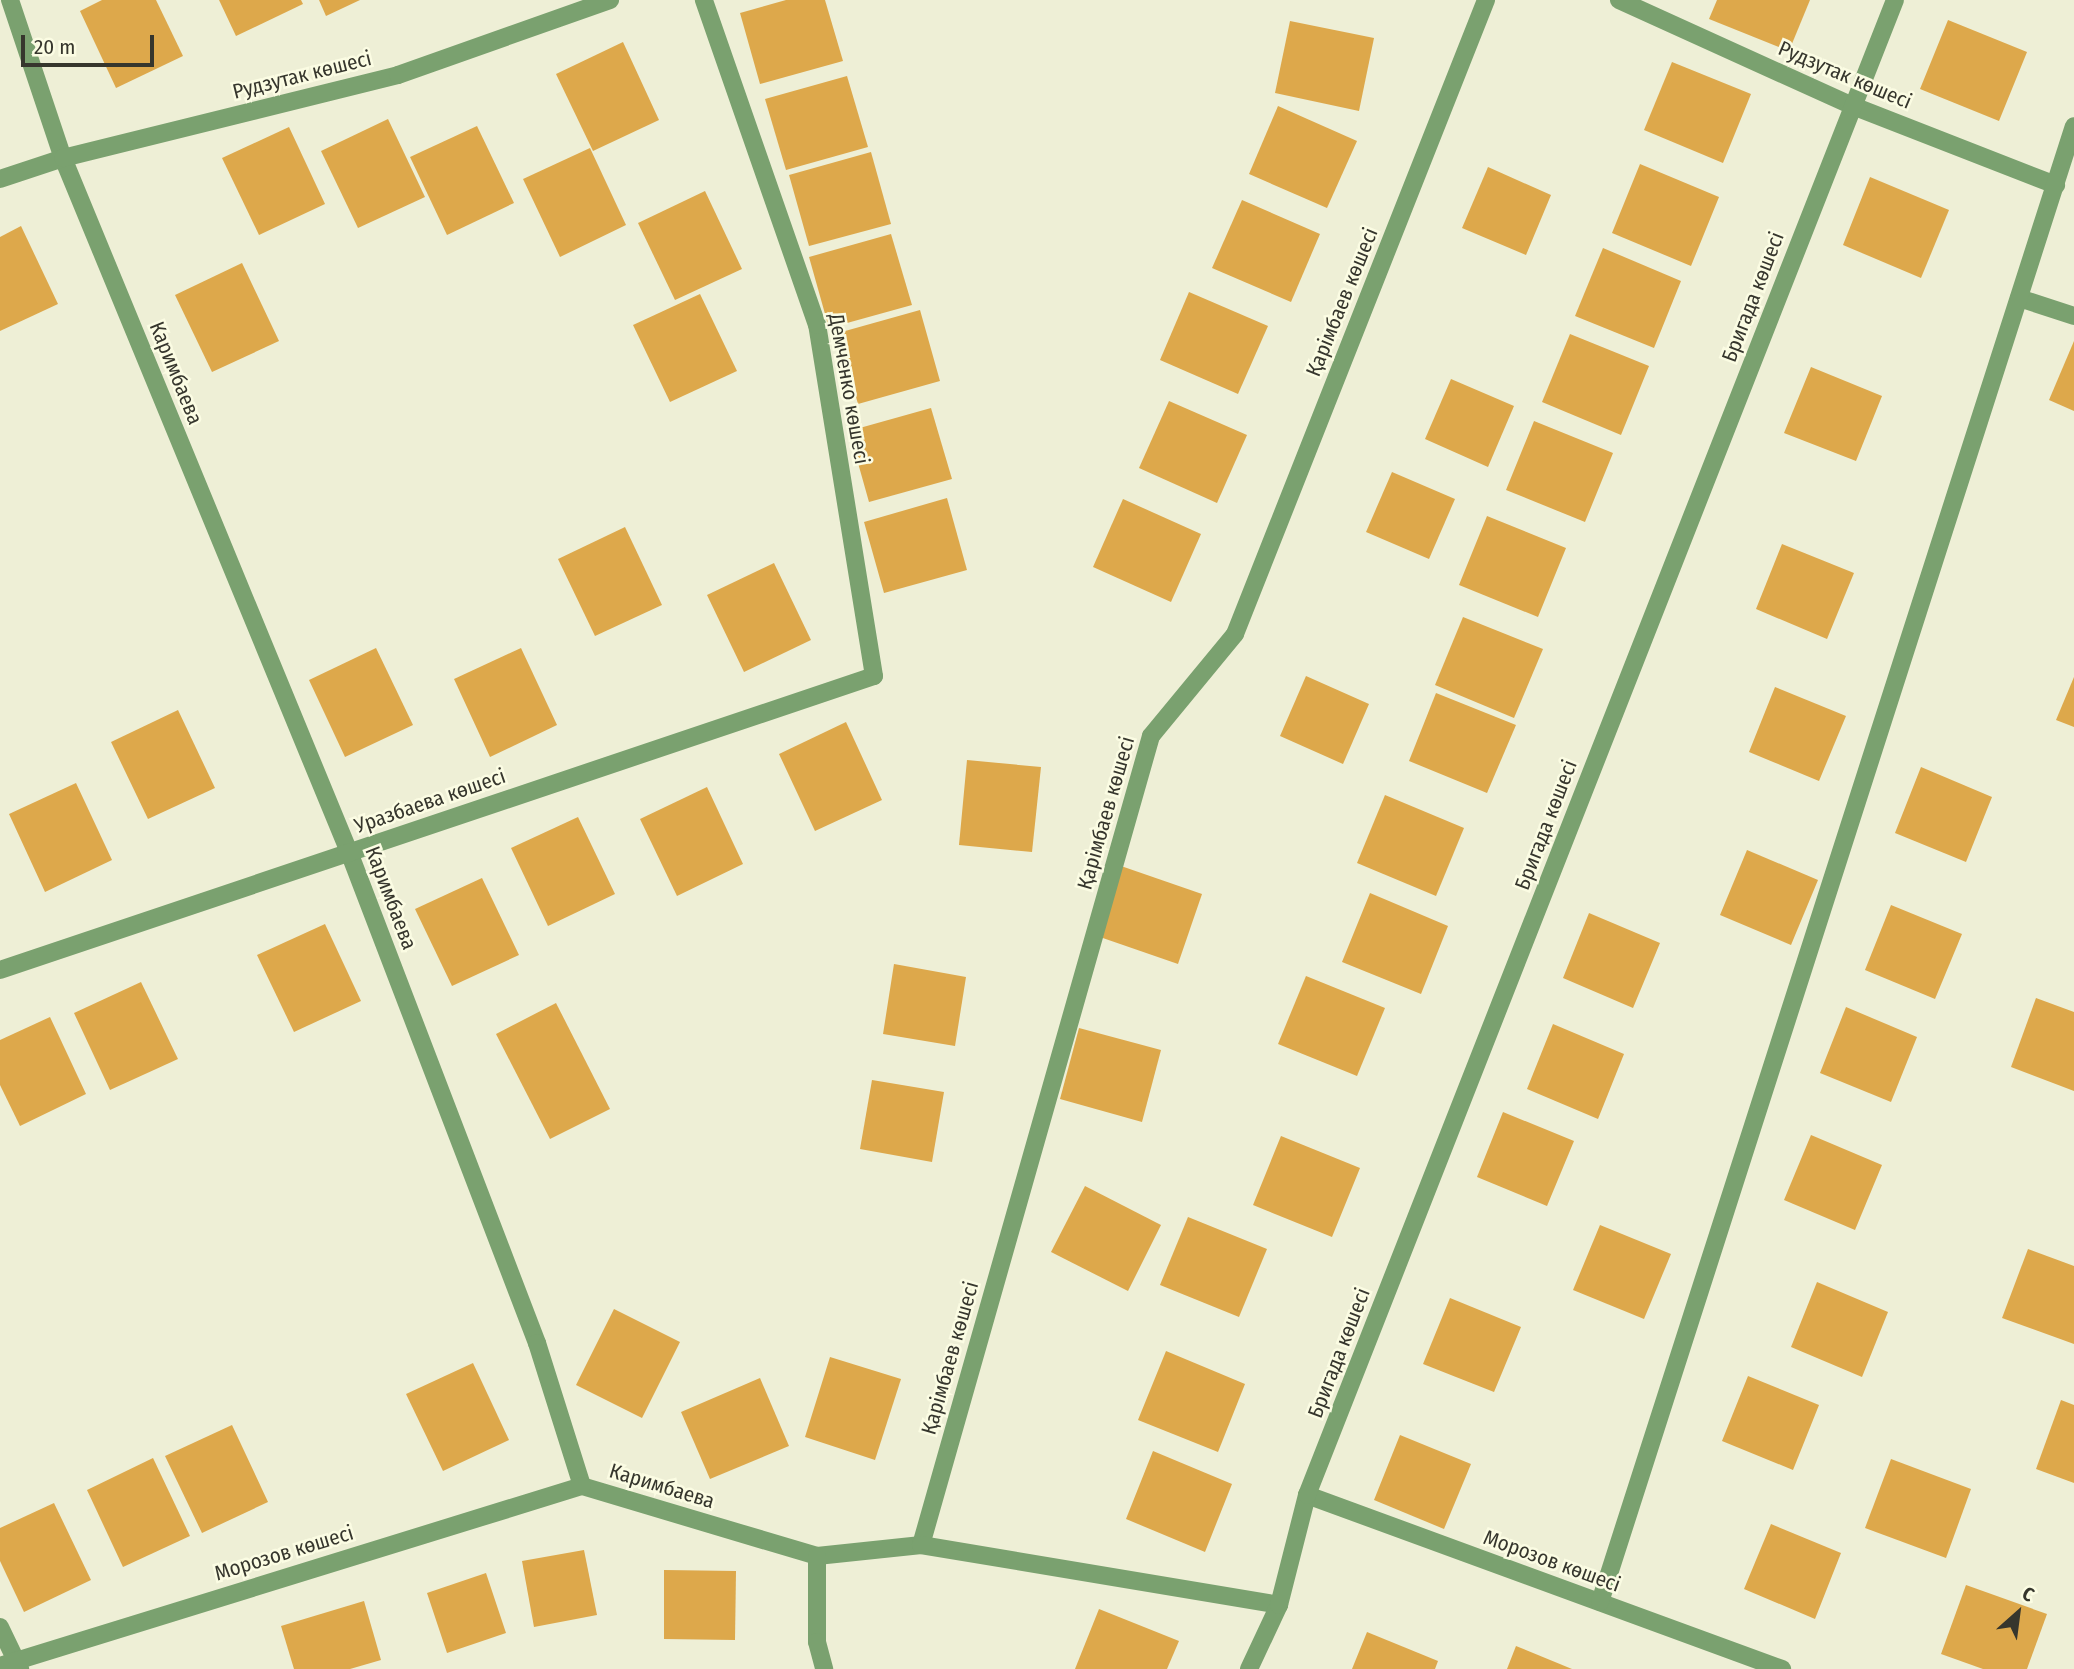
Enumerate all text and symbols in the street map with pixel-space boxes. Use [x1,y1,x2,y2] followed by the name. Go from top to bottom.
[24,21,158,65] scale bar
[34,34,75,60] text: 20 m
[1775,36,1915,114] street label: Рудзутак көшесі
[230,46,374,104] street label: Рудзутак көшесі
[1301,224,1383,380] street label: Қарімбаев көшесі
[1717,228,1789,366] street label: Бригада көшесі
[823,312,875,466] street label: Демченко көшесі
[144,318,208,428] street label: Каримбаева
[1072,734,1140,892] street label: Қарімбаев көшесі
[1510,756,1582,894] street label: Бригада көшесі
[351,763,509,839] street label: Уразбаева көшесі
[360,843,422,953] street label: Каримбаева
[916,1279,984,1437] street label: Қарімбаев көшесі
[1303,1284,1375,1422] street label: Бригада көшесі
[606,1458,718,1514] street label: Каримбаева
[212,1520,356,1586] street label: Морозов көшесі
[1480,1525,1624,1597] street label: Морозов көшесі
[1983,1578,2053,1648] north arrow
[2018,1582,2038,1607] text: С

